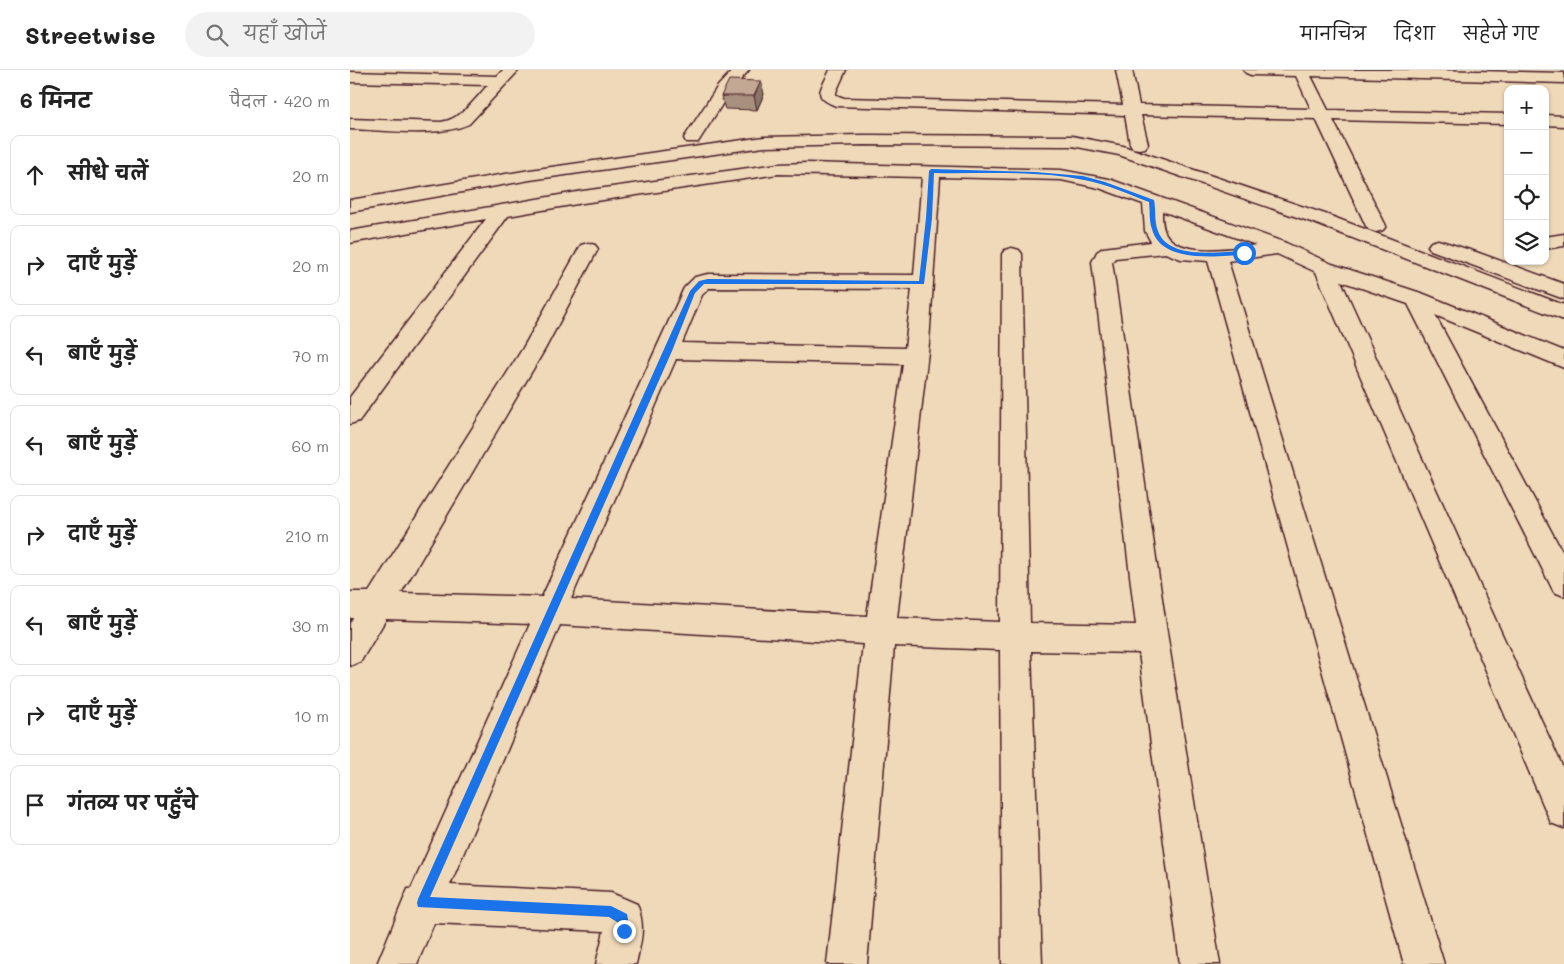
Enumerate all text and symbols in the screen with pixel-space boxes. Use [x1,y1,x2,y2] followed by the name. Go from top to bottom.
[185,12,535,57] search box
[25,19,155,50] text: Streetwise
[243,20,326,45] text: यहाँ खोजें
[203,21,231,49] icon: search
[1300,21,1366,45] text: मानचित्र
[1394,21,1435,45] text: दिशा
[1463,21,1539,45] text: सहेजे गए
[1504,85,1549,265] map controls
[1504,85,1549,130] button: +
[20,86,91,113] text: 6 मिनट
[230,90,330,111] text: पैदल · 420 m
[1504,130,1549,175] button: −
[68,160,148,185] text: सीधे चलें
[21,161,49,189] icon: ahead
[292,165,329,186] text: 20 m
[1504,175,1549,220] button: locate
[1504,220,1549,265] button: layers
[1233,242,1256,265] route start
[68,250,136,275] text: दाएँ मुड़ें
[21,251,49,279] icon: right
[292,255,329,276] text: 20 m
[68,340,137,365] text: बाएँ मुड़ें
[21,341,49,369] icon: left
[292,345,329,366] text: 70 m
[68,430,137,455] text: बाएँ मुड़ें
[21,431,49,459] icon: left
[292,435,329,456] text: 60 m
[68,520,136,545] text: दाएँ मुड़ें
[21,521,49,549] icon: right
[285,525,329,546] text: 210 m
[68,610,137,635] text: बाएँ मुड़ें
[21,611,49,639] icon: left
[292,615,329,636] text: 30 m
[68,700,136,725] text: दाएँ मुड़ें
[21,701,49,729] icon: right
[294,705,329,726] text: 10 m
[68,790,197,815] text: गंतव्य पर पहुँचे
[21,791,49,819] icon: arrive
[613,920,636,943] route end

